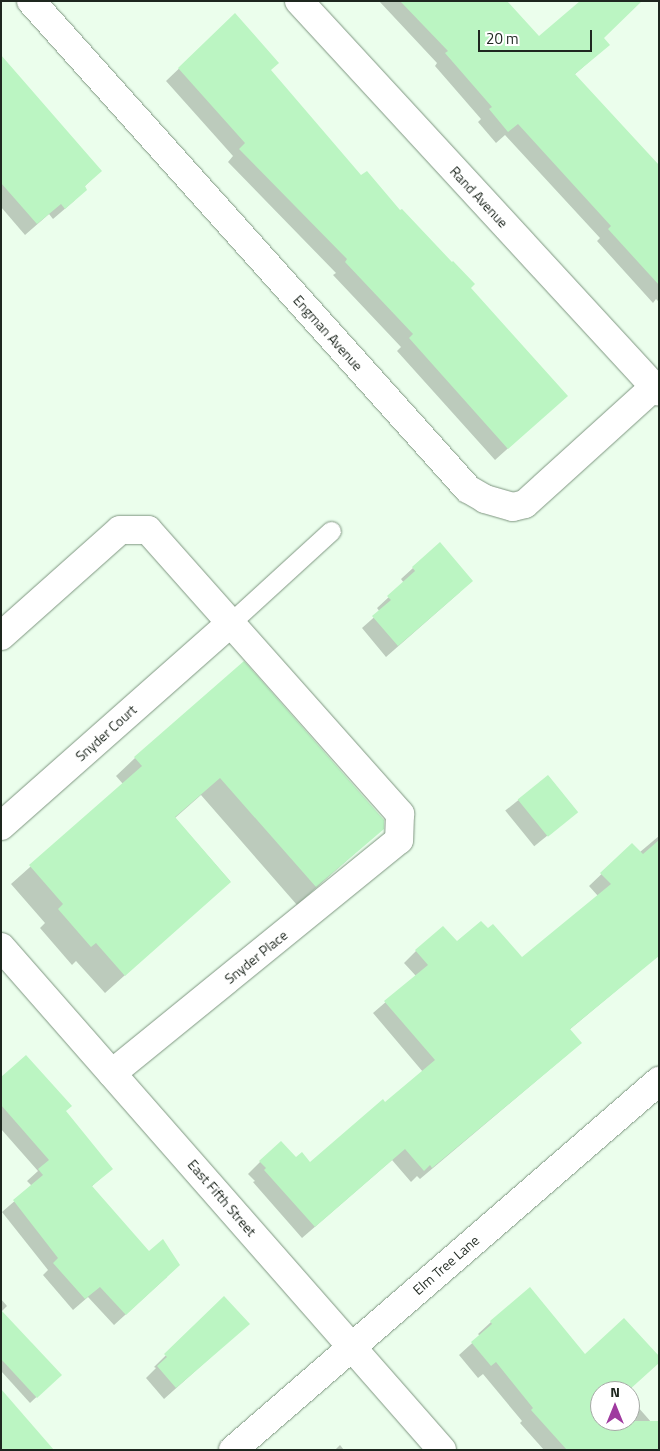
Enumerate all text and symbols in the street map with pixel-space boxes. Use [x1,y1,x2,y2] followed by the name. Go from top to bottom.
[480,20,594,52] scale bar
[486,27,519,50] text: 20 m
[446,163,512,231] street label: Rand Avenue
[290,292,366,374] street label: Engman Avenue
[72,701,140,765] street label: Snyder Court
[221,927,291,987] street label: Snyder Place
[184,1156,260,1240] street label: East Fifth Street
[409,1232,483,1298] street label: Elm Tree Lane
[590,1381,640,1431] north arrow
[610,1381,620,1402] text: N

